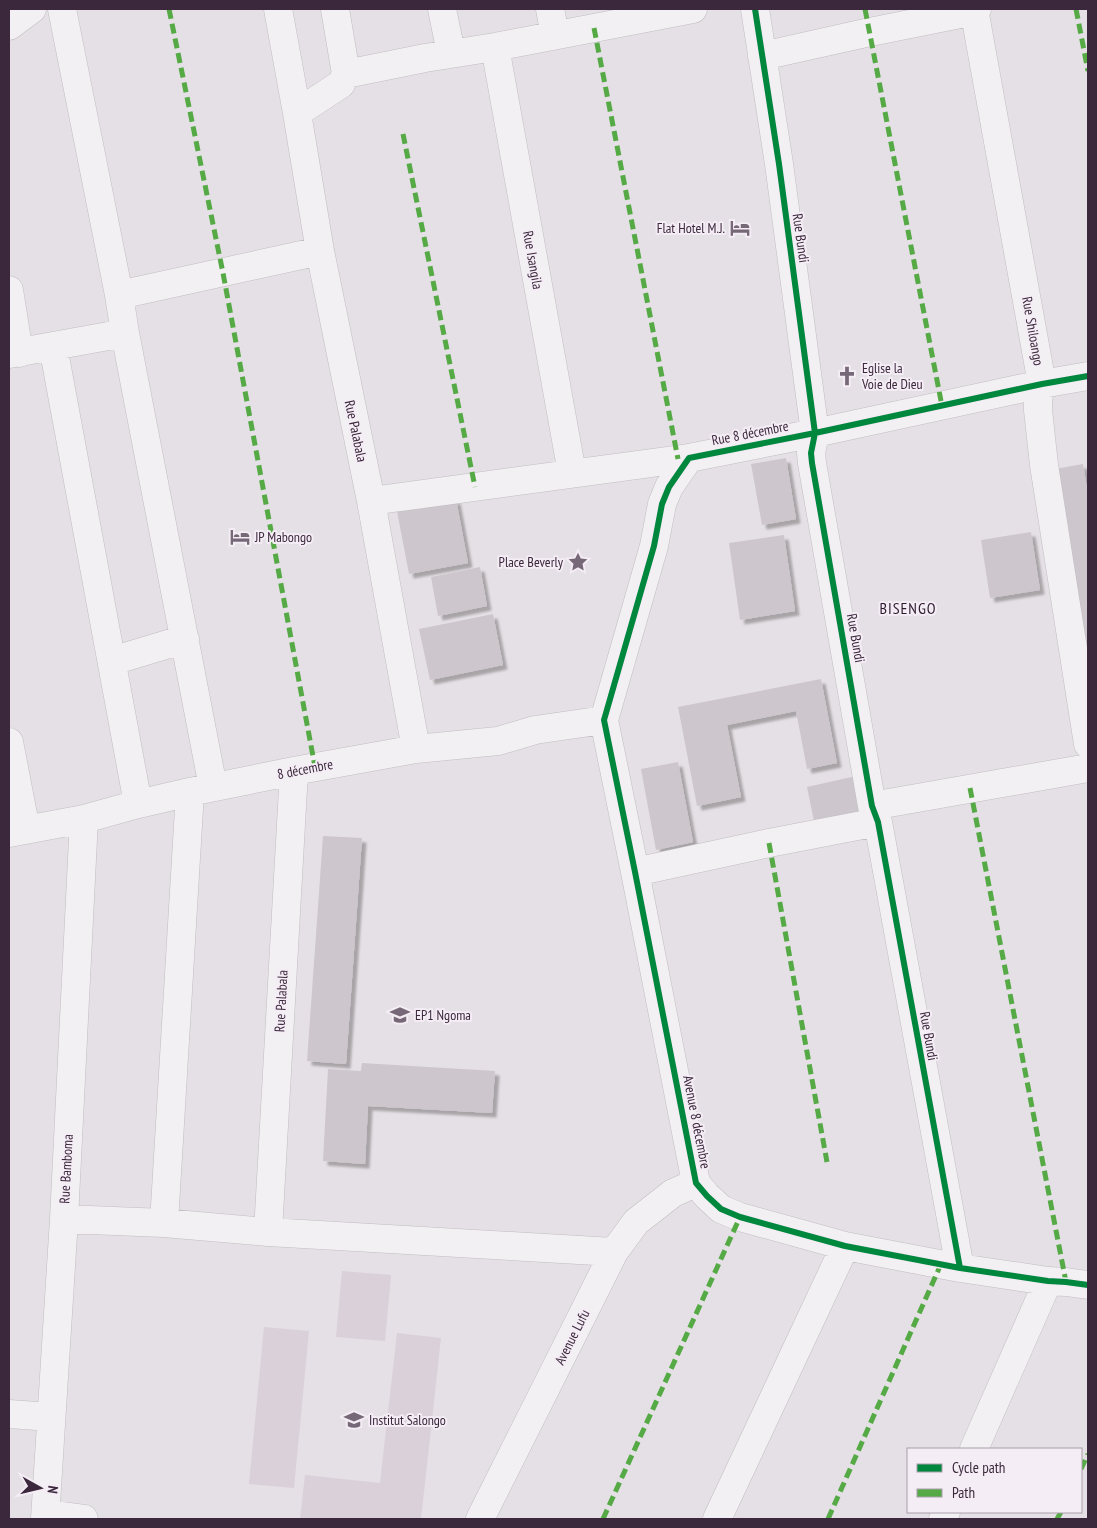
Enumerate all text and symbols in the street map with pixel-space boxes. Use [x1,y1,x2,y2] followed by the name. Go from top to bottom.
[789,212,813,264] street label: Rue Bundi
[729,217,751,239] hotel icon: Flat Hotel M.J.
[657,219,725,237] place label: Flat Hotel M.J.
[519,229,547,291] street label: Rue Isangila
[1018,295,1048,367] street label: Rue Shiloango
[861,359,923,393] place label: Eglise la Voie de Dieu
[836,365,858,387] church icon: Eglise la Voie de Dieu
[341,399,371,463] street label: Rue Palabala
[710,417,790,449] street label: Rue 8 décembre
[229,526,251,548] hotel icon: JP Mabongo
[254,528,312,546] place label: JP Mabongo
[567,551,589,573] place icon: Place Beverly
[499,553,564,571] place label: Place Beverly
[879,598,937,618] district label: BISENGO
[843,612,869,664] street label: Rue Bundi
[276,755,335,783] street label: 8 décembre
[270,969,292,1033] street label: Rue Palabala
[389,1004,411,1026] school or university icon: EP1 Ngoma
[415,1006,471,1024] place label: EP1 Ngoma
[916,1010,942,1062] street label: Rue Bundi
[679,1074,715,1170] street label: Avenue 8 décembre
[55,1134,77,1204] street label: Rue Bamboma
[550,1306,594,1368] street label: Avenue Lufu
[343,1409,365,1431] school or university icon: Institut Salongo
[369,1411,446,1429] place label: Institut Salongo
[907,1448,1082,1513] legend
[952,1458,1005,1477] text: Cycle path
[15,1463,65,1513] north arrow
[952,1483,975,1502] text: Path
[43,1485,62,1495] text: N

